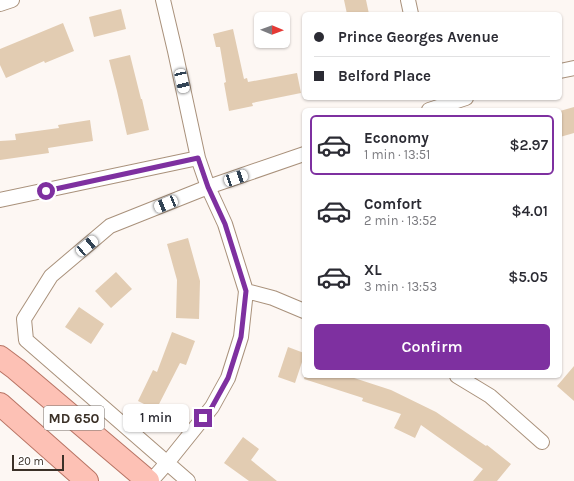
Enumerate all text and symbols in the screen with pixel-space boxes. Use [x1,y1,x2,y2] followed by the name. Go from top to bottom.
[254,12,290,48] north arrow
[254,12,290,48] map controls
[338,28,499,46] text: Prince Georges Avenue
[338,67,431,85] text: Belford Place
[173,68,191,94] car
[316,127,352,163] icon: car
[364,129,429,147] text: Economy
[509,136,548,154] text: $2.97
[364,147,430,162] text: 1 min · 13:51
[223,168,249,188] car
[37,182,55,200] route start
[316,193,352,229] icon: car
[153,194,179,214] car
[364,195,422,213] text: Comfort
[511,202,548,220] text: $4.01
[364,213,437,228] text: 2 min · 13:52
[74,234,100,258] car
[316,259,352,295] icon: car
[364,261,382,279] text: XL
[508,268,548,286] text: $5.05
[364,279,437,294] text: 3 min · 13:53
[314,324,550,370] button: Confirm
[123,404,189,432] callout: 1 min
[44,406,104,430] road number: MD 650
[194,409,212,427] route end
[140,410,172,425] text: 1 min
[12,453,64,472] scale bar
[18,455,44,468] text: 20 m

